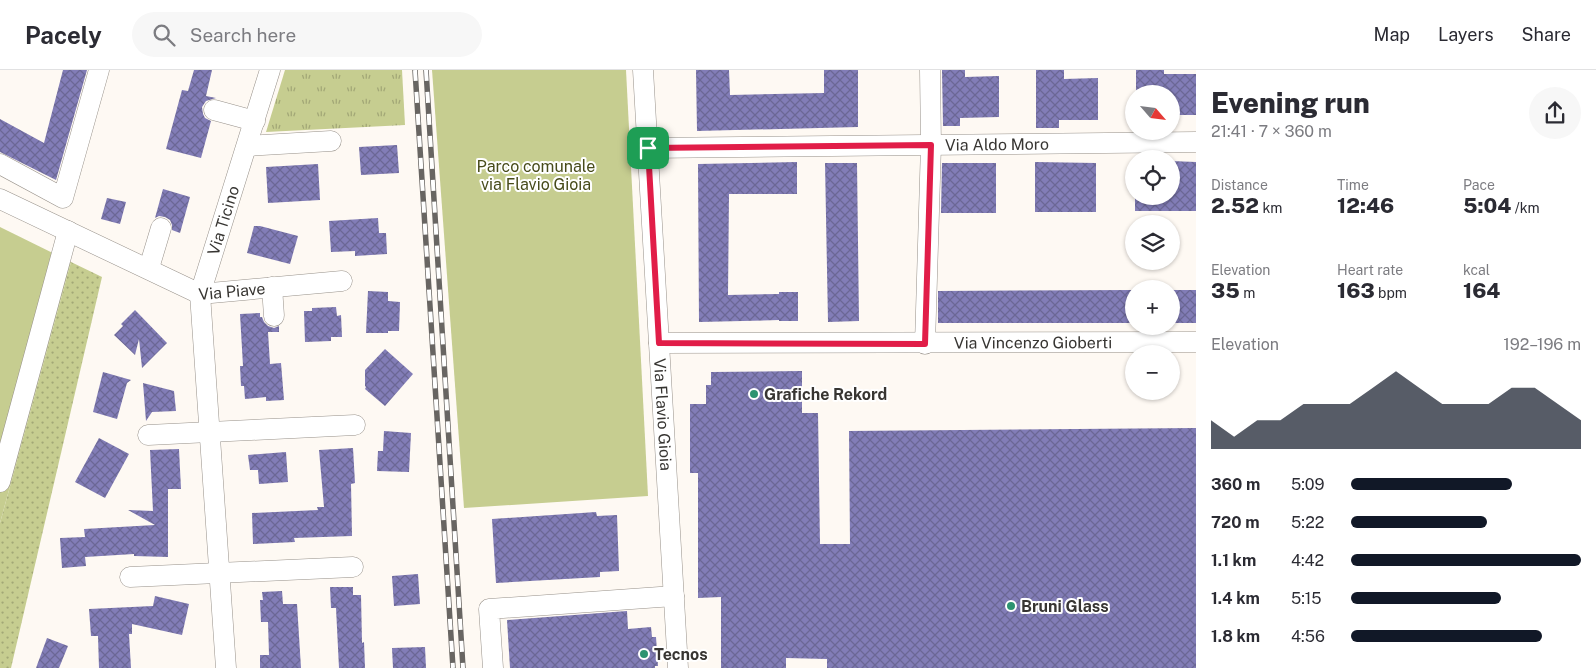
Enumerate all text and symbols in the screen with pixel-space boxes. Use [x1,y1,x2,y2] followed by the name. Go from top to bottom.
[132,12,482,57] search box
[25,21,102,49] text: Pacely
[150,21,178,49] icon: search
[190,24,296,46] text: Search here
[1374,24,1410,45] text: Map
[1438,24,1494,45] text: Layers
[1522,24,1571,45] text: Share
[1125,85,1180,140] north arrow
[1125,85,1180,400] map controls
[1211,86,1370,119] text: Evening run
[1529,87,1581,139] button: share
[1211,122,1332,141] text: 21:41 · 7 × 360 m
[627,127,669,169] pin
[634,134,662,162] icon: arrive
[945,134,1049,154] street label: Via Aldo Moro
[1125,150,1180,205] button: locate
[477,157,595,194] park label: Parco comunale via Flavio Gioia
[1211,177,1268,193] text: Distance
[1337,177,1369,193] text: Time
[1463,177,1495,193] text: Pace
[203,183,243,258] street label: Via Ticino
[1211,193,1259,218] text: 2.52
[1337,193,1394,218] text: 12:46
[1463,193,1511,218] text: 5:04
[1259,200,1282,216] text: km
[1511,200,1540,216] text: /km
[1125,215,1180,270] button: layers
[1211,262,1270,278] text: Elevation
[1337,262,1403,278] text: Heart rate
[1463,262,1490,278] text: kcal
[1211,278,1240,303] text: 35
[1337,278,1375,303] text: 163
[1463,278,1500,303] text: 164
[198,279,266,304] street label: Via Piave
[1125,280,1180,335] button: +
[1240,285,1255,301] text: m
[1375,285,1407,301] text: bpm
[954,333,1112,352] street label: Via Vincenzo Gioberti
[1211,335,1279,354] text: Elevation
[1503,335,1581,354] text: 192–196 m
[1125,345,1180,400] button: −
[650,358,676,471] street label: Via Flavio Gioia
[764,385,887,404] place label: Grafiche Rekord
[748,388,760,400] marker: Grafiche Rekord
[1211,475,1260,494] text: 360 m
[1291,475,1325,494] text: 5:09
[1211,513,1259,532] text: 720 m
[1291,513,1324,532] text: 5:22
[1211,551,1256,570] text: 1.1 km
[1291,551,1324,570] text: 4:42
[1211,589,1260,608] text: 1.4 km
[1291,589,1322,608] text: 5:15
[1021,597,1109,616] place label: Bruni Glass
[1005,600,1017,612] marker: Bruni Glass
[1211,627,1260,646] text: 1.8 km
[1291,627,1325,646] text: 4:56
[654,645,708,664] place label: Tecnos
[638,648,650,660] marker: Tecnos

